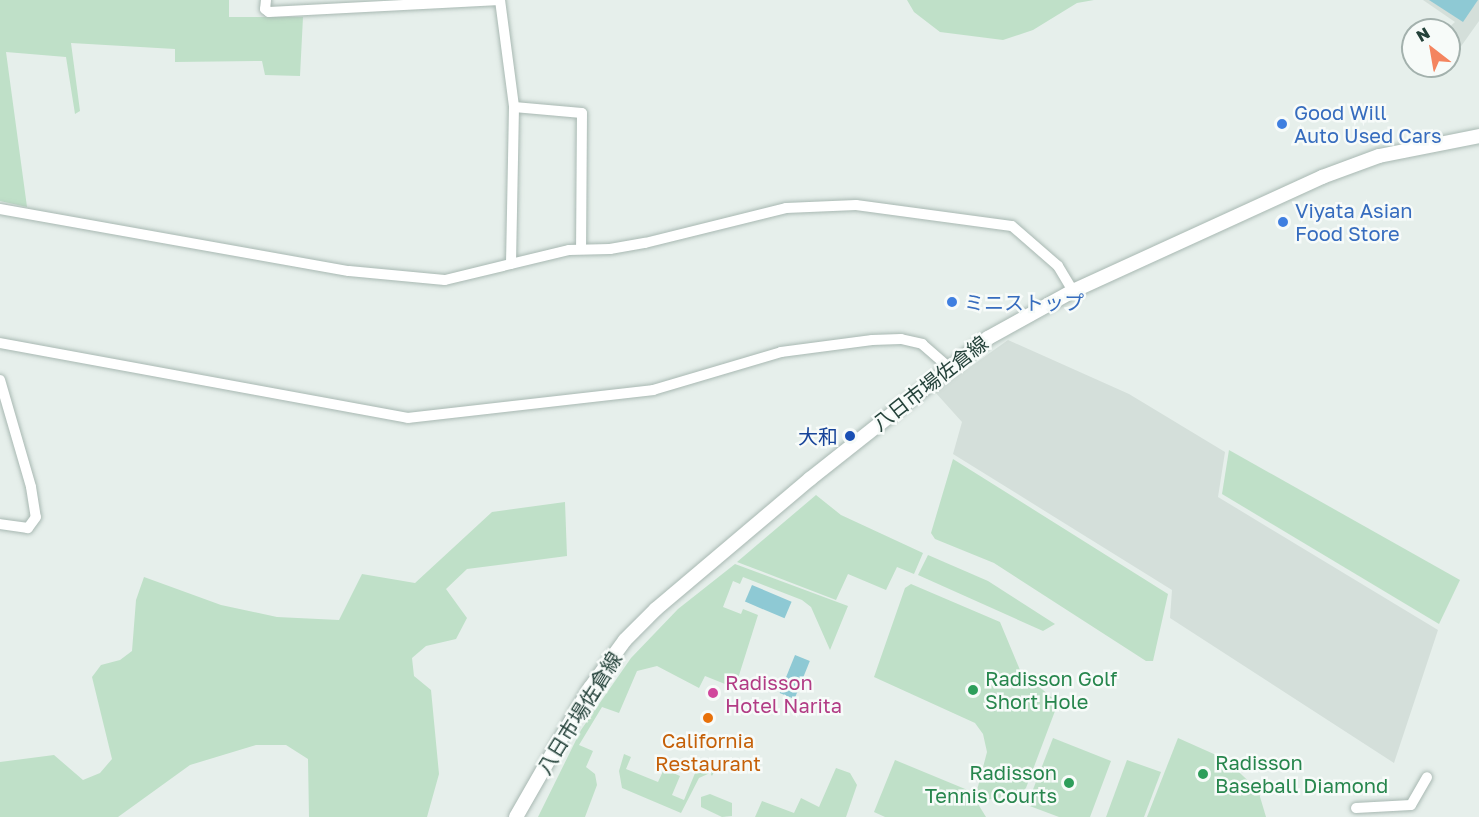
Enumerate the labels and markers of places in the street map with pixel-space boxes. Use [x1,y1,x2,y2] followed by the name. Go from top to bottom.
[1294,100,1441,147] place label: Good Will Auto Used Cars
[1275,117,1289,131] marker: Good Will Auto Used Cars
[1295,198,1413,245] place label: Viyata Asian Food Store
[1276,215,1290,229] marker: Viyata Asian Food Store
[964,290,1084,314] place label: ミニストップ
[945,295,959,309] marker: ミニストップ
[798,424,838,448] place label: 大和
[843,429,857,443] marker: 大和
[985,666,1117,713] place label: Radisson Golf Short Hole
[725,670,842,717] place label: Radisson Hotel Narita
[966,683,980,697] marker: Radisson Golf Short Hole
[706,686,720,700] marker: Radisson Hotel Narita
[701,711,715,725] marker: California Restaurant
[655,728,761,775] place label: California Restaurant
[1215,750,1388,797] place label: Radisson Baseball Diamond
[925,760,1057,807] place label: Radisson Tennis Courts
[1196,767,1210,781] marker: Radisson Baseball Diamond
[1062,776,1076,790] marker: Radisson Tennis Courts

